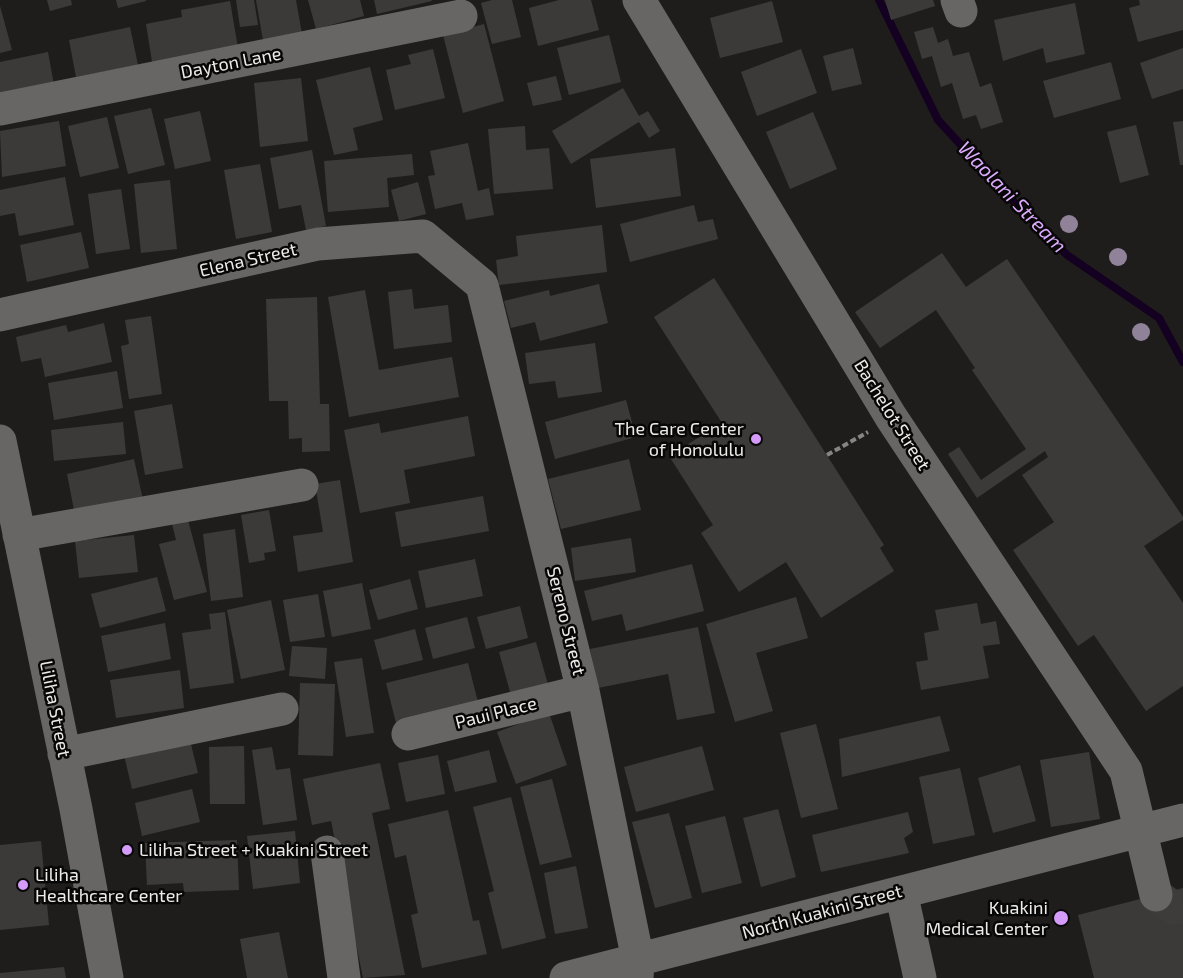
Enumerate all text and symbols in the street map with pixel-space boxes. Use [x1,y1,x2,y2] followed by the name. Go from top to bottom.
[179,43,283,83] street label: Dayton Lane
[953,136,1071,258] water label: Waolani Stream
[197,238,299,282] street label: Elena Street
[849,356,935,474] street label: Bachelot Street
[614,418,744,460] place label: The Care Center of Honolulu
[749,432,763,446] marker: The Care Center of Honolulu
[542,564,590,678] street label: Sereno Street
[35,659,75,759] street label: Liliha Street
[453,692,539,734] street label: Paui Place
[139,839,368,861] place label: Liliha Street + Kuakini Street
[120,843,134,857] marker: Liliha Street + Kuakini Street
[35,864,183,906] place label: Liliha Healthcare Center
[16,878,30,892] marker: Liliha Healthcare Center
[740,880,904,944] street label: North Kuakini Street
[926,897,1048,940] place label: Kuakini Medical Center
[1052,909,1070,927] marker: Kuakini Medical Center

